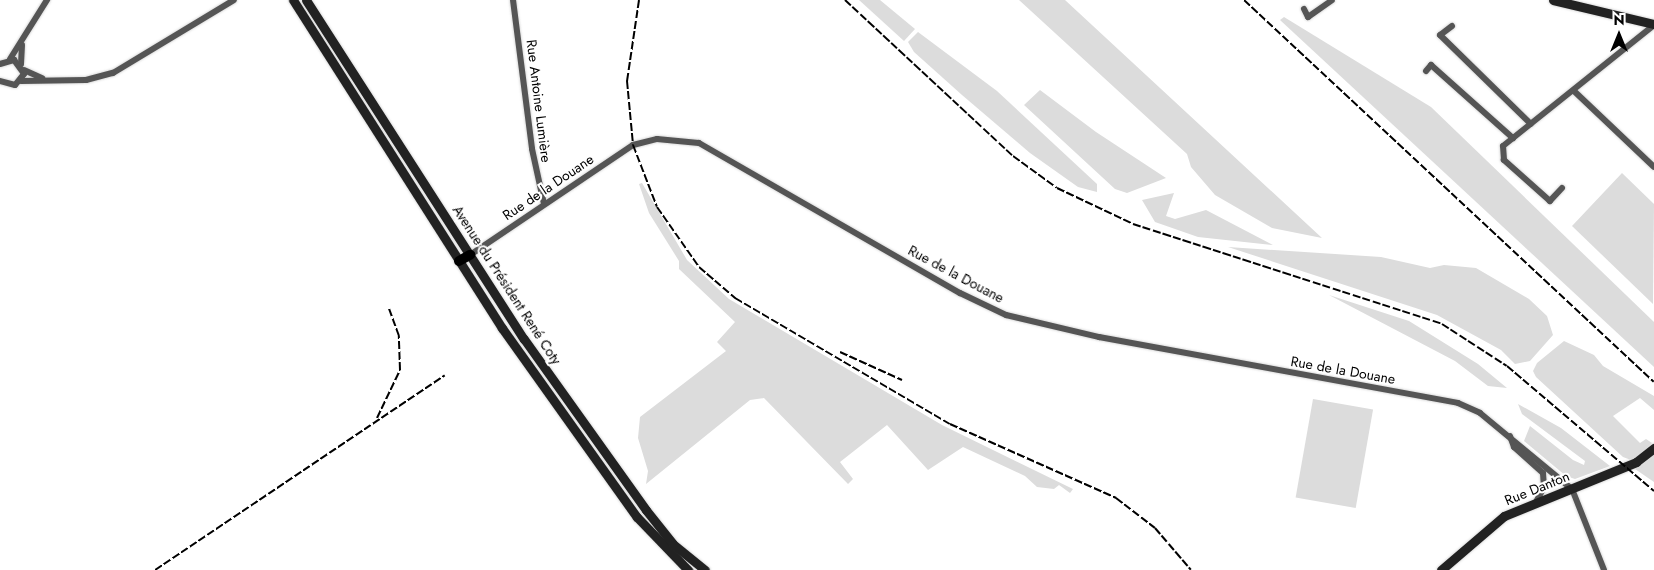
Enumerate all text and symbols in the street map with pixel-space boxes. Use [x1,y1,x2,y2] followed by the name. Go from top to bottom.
[1594,10,1644,60] north arrow
[1613,10,1625,30] text: N
[523,39,555,163] street label: Rue Antoine Lumière
[499,150,597,224] street label: Rue de la Douane
[449,202,565,368] street label: Avenue du Président René Coty
[905,242,1007,306] street label: Rue de la Douane
[1289,353,1397,387] street label: Rue de la Douane
[1502,467,1572,509] street label: Rue Danton

